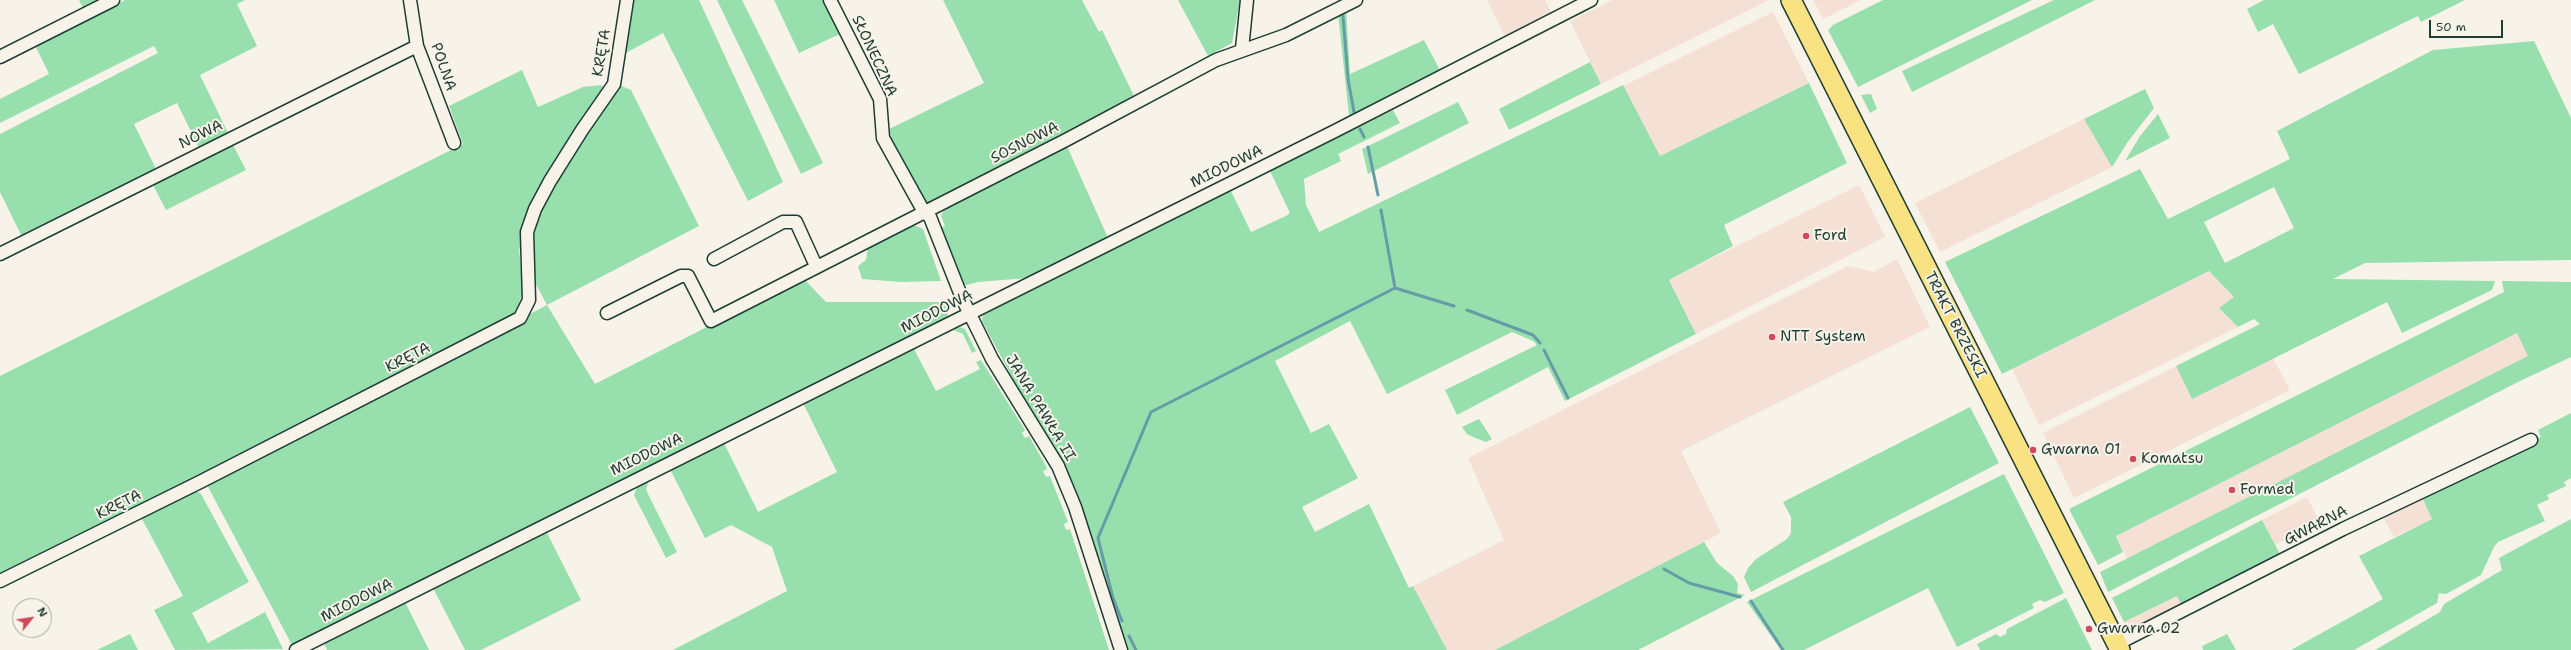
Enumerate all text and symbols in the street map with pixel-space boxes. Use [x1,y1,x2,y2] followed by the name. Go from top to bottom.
[847,12,901,100] street label: SŁONECZNA
[2431,12,2505,38] scale bar
[2436,19,2466,35] text: 50 m
[589,28,615,78] street label: KRĘTA
[426,41,460,93] street label: POLNA
[176,117,226,153] street label: NOWA
[988,118,1062,168] street label: SOSNOWA
[1188,142,1266,192] street label: MIODOWA
[1814,227,1847,245] place label: Ford
[1801,231,1811,241] marker: Ford
[1920,269,1990,381] street label: TRAKT BRZESKI
[898,286,976,338] street label: MIODOWA
[1780,328,1866,346] place label: NTT System
[1767,332,1777,342] marker: NTT System
[383,339,433,377] street label: KRĘTA
[1001,352,1079,464] street label: JANA PAWŁA II
[608,430,686,480] street label: MIODOWA
[2041,441,2121,459] place label: Gwarna 01
[2028,445,2038,455] marker: Gwarna 01
[2141,450,2203,468] place label: Komatsu
[2128,454,2138,464] marker: Komatsu
[2240,481,2294,499] place label: Formed
[2227,485,2237,495] marker: Formed
[94,486,144,524] street label: KRĘTA
[2281,502,2351,550] street label: GWARNA
[318,575,396,627] street label: MIODOWA
[12,598,52,638] north arrow
[33,605,51,620] text: N
[2097,620,2180,638] place label: Gwarna 02
[2084,624,2094,634] marker: Gwarna 02

